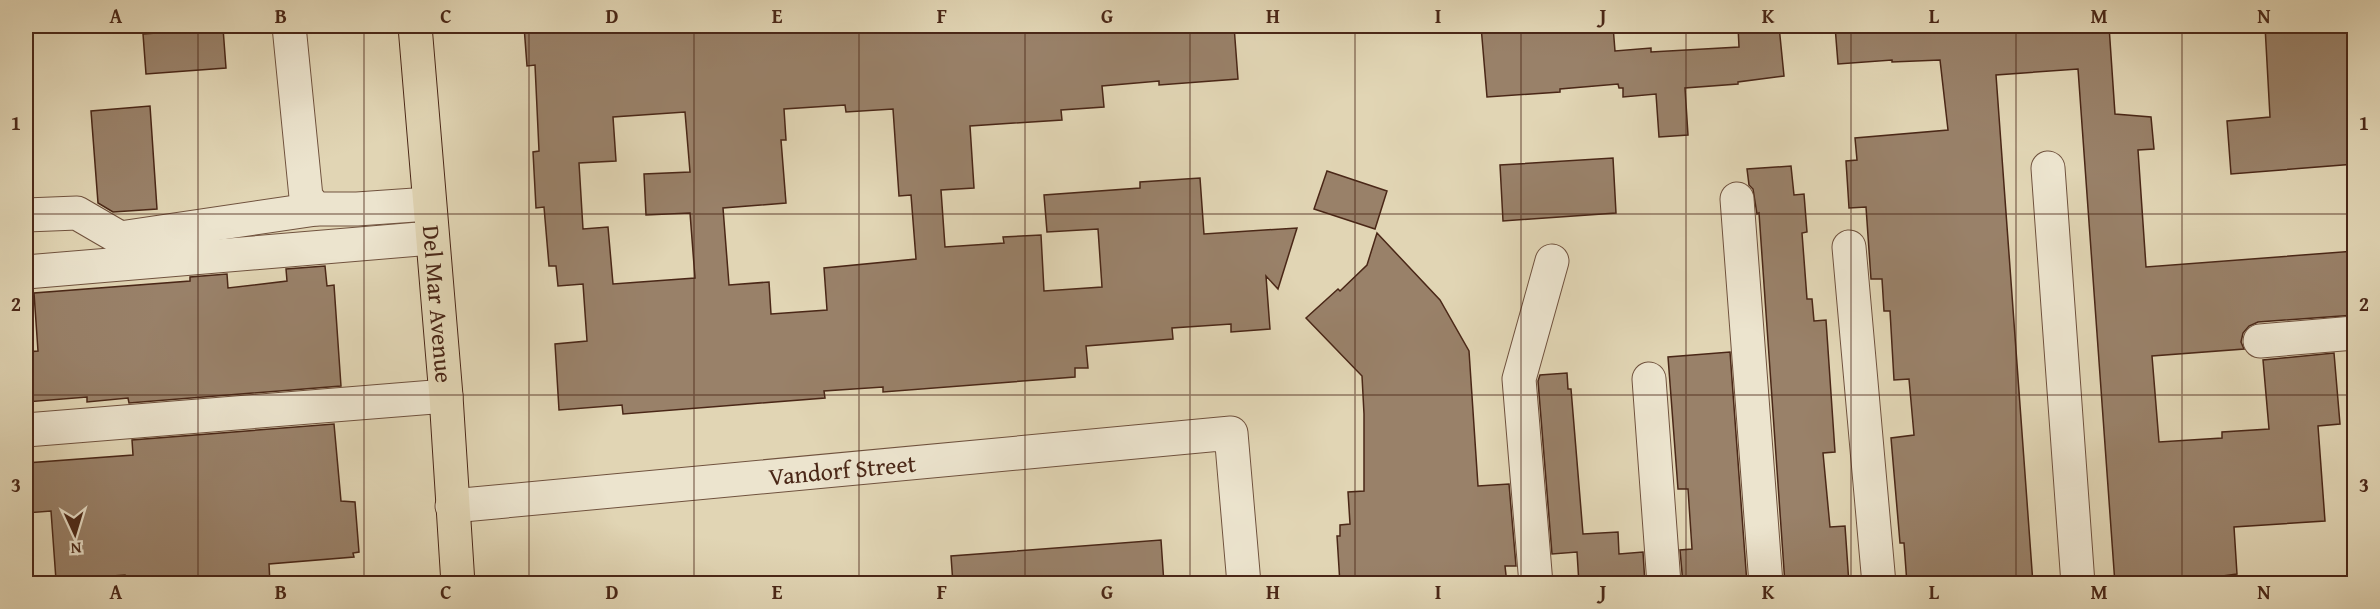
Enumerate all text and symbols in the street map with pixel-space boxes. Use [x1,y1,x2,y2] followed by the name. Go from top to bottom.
[110,1,123,30] text: A
[275,1,287,30] text: B
[440,1,452,30] text: C
[605,1,619,30] text: D
[772,1,783,30] text: E
[937,1,947,30] text: F
[1101,1,1113,30] text: G
[1266,1,1280,30] text: H
[1435,1,1441,30] text: I
[1597,1,1607,30] text: J
[1762,1,1775,30] text: K
[1929,1,1940,30] text: L
[2090,1,2108,30] text: M
[2257,1,2271,30] text: N
[11,108,21,137] text: 1
[2359,108,2369,137] text: 1
[414,224,462,384] street label: Del Mar Avenue
[11,289,21,318] text: 2
[2359,289,2369,318] text: 2
[767,445,918,494] street label: Vandorf Street
[11,470,21,499] text: 3
[2359,470,2369,499] text: 3
[45,504,105,564] north arrow
[70,537,82,561] text: N
[110,577,123,606] text: A
[275,577,287,606] text: B
[440,577,452,606] text: C
[605,577,619,606] text: D
[772,577,783,606] text: E
[937,577,947,606] text: F
[1101,577,1113,606] text: G
[1266,577,1280,606] text: H
[1435,577,1441,606] text: I
[1597,577,1607,606] text: J
[1762,577,1775,606] text: K
[1929,577,1940,606] text: L
[2090,577,2108,606] text: M
[2257,577,2271,606] text: N

